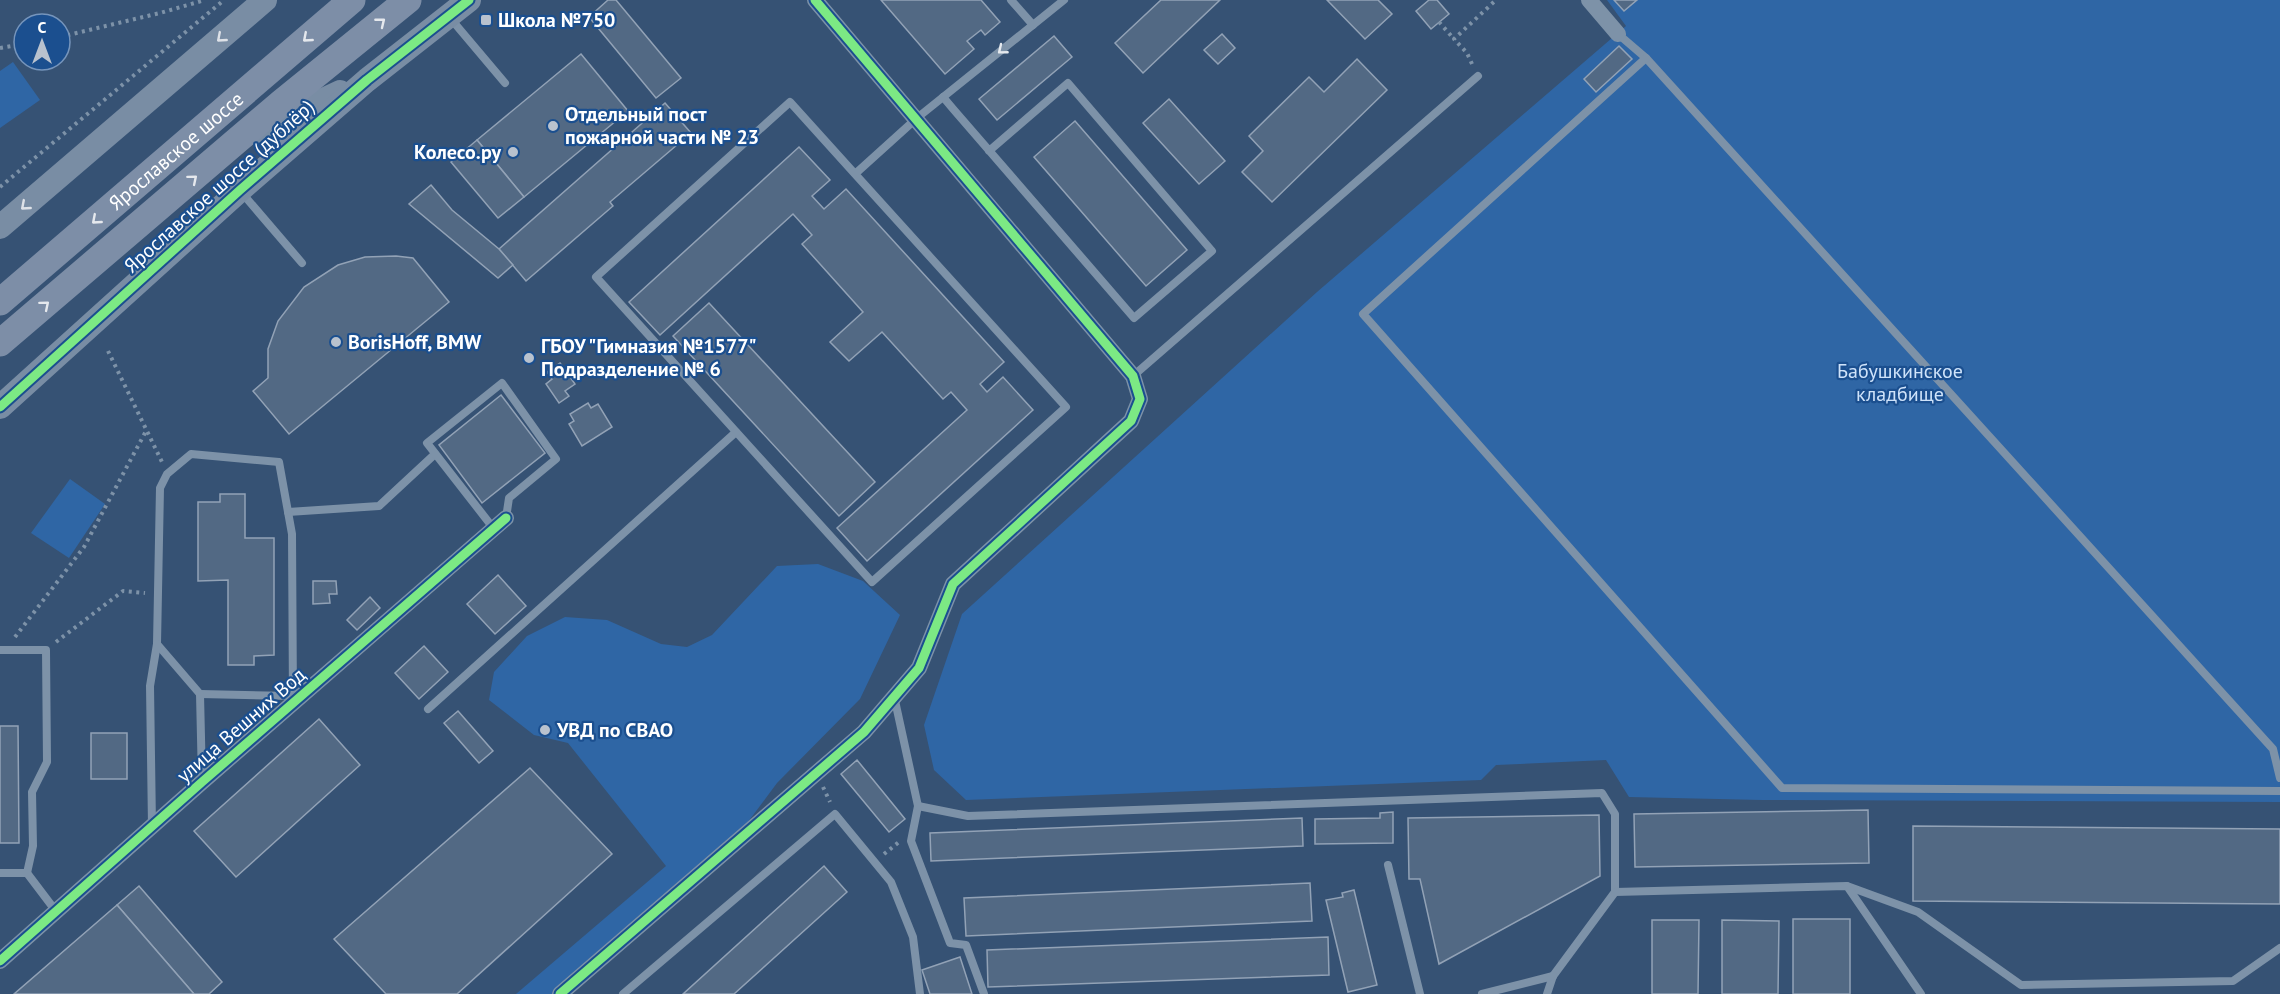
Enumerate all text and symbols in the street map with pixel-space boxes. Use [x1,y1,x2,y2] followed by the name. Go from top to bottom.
[498,7,615,33] place label: Школа №750
[12,12,72,72] north arrow
[479,13,493,27] marker: Школа №750
[38,17,47,37] text: С
[374,18,385,29] one-way arrow
[217,31,228,42] one-way arrow
[303,31,314,42] one-way arrow
[998,42,1009,53] one-way arrow
[103,86,249,216] street label: Ярославское шоссе
[118,94,320,278] street label: Ярославское шоссе (дублёр)
[565,101,759,150] place label: Отдельный пост пожарной части № 23
[546,119,560,133] marker: Отдельный пост пожарной части № 23
[414,139,501,165] place label: Колесо.ру
[506,145,520,159] marker: Колесо.ру
[186,175,197,186] one-way arrow
[21,199,32,210] one-way arrow
[92,213,103,224] one-way arrow
[38,301,49,312] one-way arrow
[348,329,482,355] place label: BorisHoff, BMW
[541,333,757,382] place label: ГБОУ "Гимназия №1577" Подразделение № 6
[329,335,343,349] marker: BorisHoff, BMW
[522,351,536,365] marker: ГБОУ "Гимназия №1577" Подразделение № 6
[1837,358,1963,407] park label: Бабушкинское кладбище
[171,662,311,788] street label: улица Вешних Вод
[556,717,673,743] place label: УВД по СВАО
[538,723,552,737] marker: УВД по СВАО

